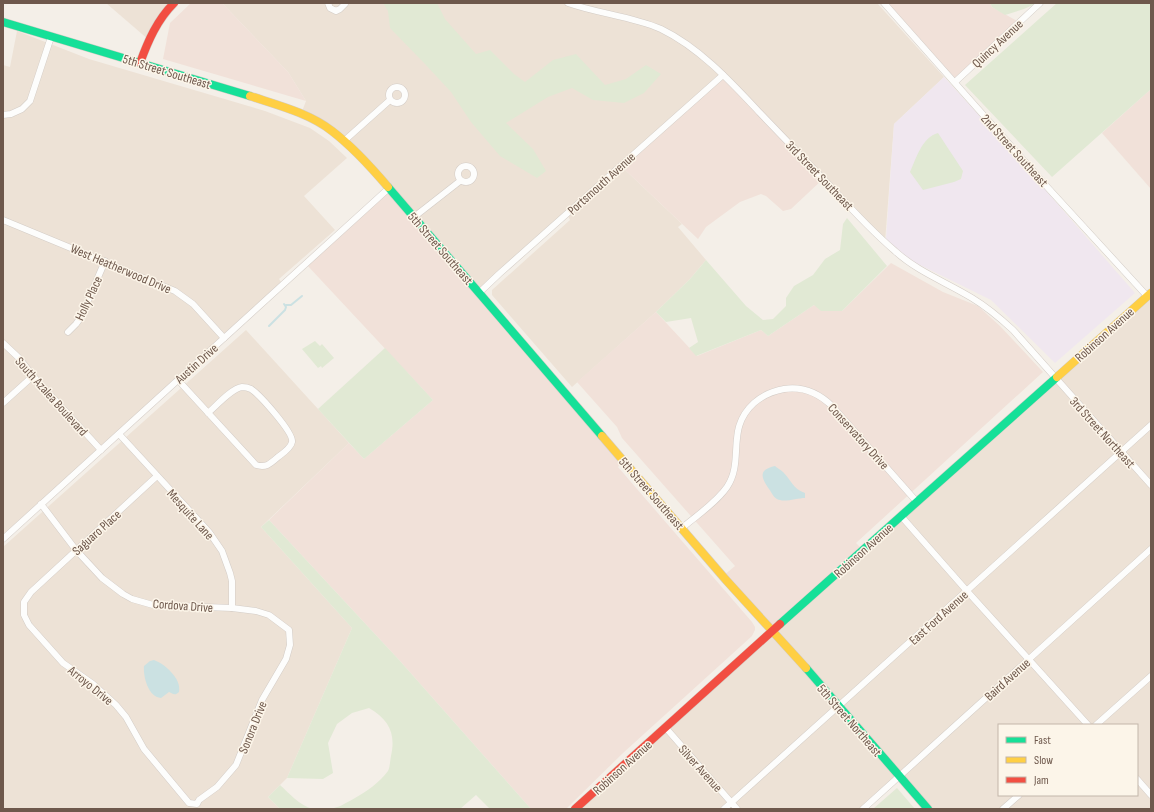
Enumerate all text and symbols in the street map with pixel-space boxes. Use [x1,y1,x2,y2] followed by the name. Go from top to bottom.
[969,16,1026,71] street label: Quincy Avenue
[121,51,213,93] street label: 5th Street Southeast
[977,111,1051,190] street label: 2nd Street Southeast
[782,137,857,214] street label: 3rd Street Southeast
[564,149,639,218] street label: Portsmouth Avenue
[404,209,476,288] street label: 5th Street Southeast
[68,240,173,297] street label: West Heatherwood Drive
[72,274,106,323] street label: Holly Place
[1072,304,1138,365] street label: Robinson Avenue
[171,340,221,388] street label: Austin Drive
[12,354,91,440] street label: South Azalea Boulevard
[1066,394,1138,472] street label: 3rd Street Northeast
[824,400,892,473] street label: Conservatory Drive
[615,454,687,533] street label: 5th Street Southeast
[163,486,217,543] street label: Mesquite Lane
[69,507,124,559] street label: Saguaro Place
[831,520,897,581] street label: Robinson Avenue
[906,587,971,648] street label: East Ford Avenue
[152,596,214,616] street label: Cordova Drive
[981,655,1034,704] street label: Baird Avenue
[64,662,116,709] street label: Arroyo Drive
[813,681,885,760] street label: 5th Street Northeast
[235,699,271,756] street label: Sonora Drive
[998,724,1138,796] legend
[1034,733,1051,748] text: Fast
[590,737,656,798] street label: Robinson Avenue
[675,742,726,796] street label: Silver Avenue
[1034,753,1053,768] text: Slow
[1033,773,1049,788] text: Jam

